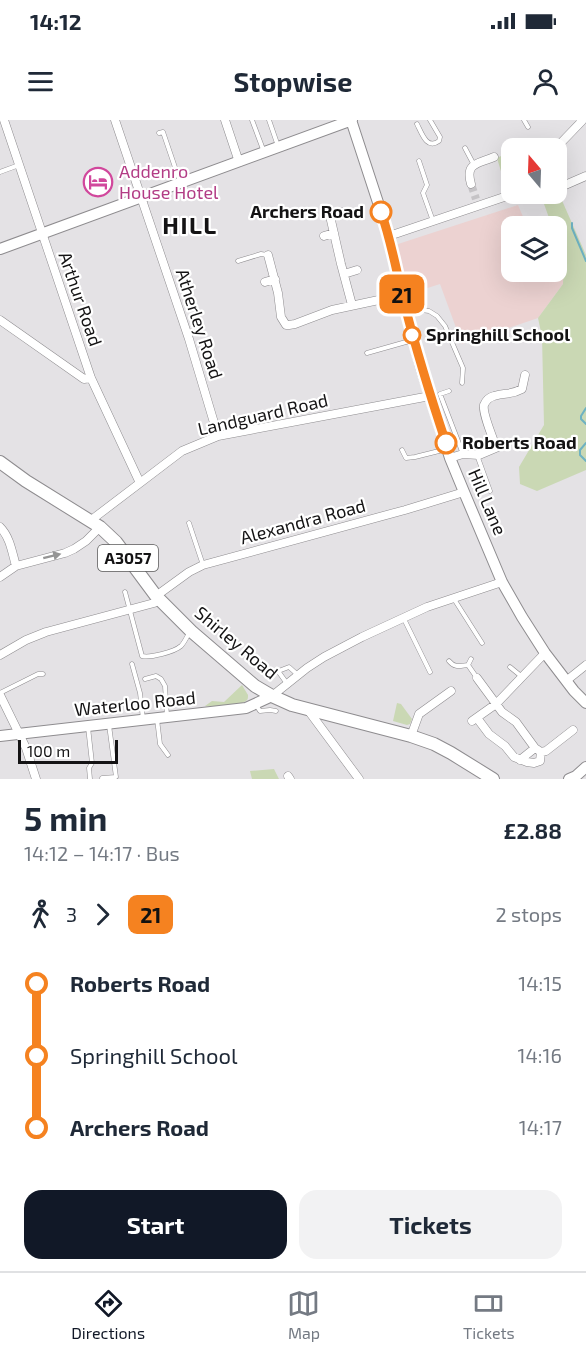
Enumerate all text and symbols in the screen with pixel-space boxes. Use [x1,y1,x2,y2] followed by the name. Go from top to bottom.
[30,8,81,34] text: 14:12
[24,65,57,98] icon: menu
[234,65,352,97] text: Stopwise
[529,65,562,98] icon: person
[501,138,567,204] north arrow
[501,138,567,282] map controls
[119,160,219,203] place label: Addenro House Hotel
[82,166,114,198] hotel icon: Addenro House Hotel
[250,200,364,222] place label: Archers Road
[370,201,392,223] marker: Archers Road
[162,210,218,239] district label: HILL
[501,216,567,282] button: layers
[55,249,107,349] street label: Arthur Road
[172,266,228,382] street label: Atherley Road
[375,274,429,314] line badge: 21
[391,282,413,307] text: 21
[426,323,570,345] place label: Springhill School
[403,326,421,344] marker: Springhill School
[196,388,330,440] street label: Landguard Road
[462,431,577,453] place label: Roberts Road
[435,432,457,454] marker: Roberts Road
[464,465,512,538] street label: Hill Lane
[238,494,368,548] street label: Alexandra Road
[98,545,158,571] road number: A3057
[43,551,61,561] one-way arrow
[191,601,283,683] street label: Shirley Road
[73,686,197,720] street label: Waterloo Road
[18,737,118,764] scale bar
[27,741,70,760] text: 100 m
[24,798,107,838] text: 5 min
[504,817,562,843] text: £2.88
[24,841,180,865] text: 14:12 – 14:17 · Bus
[24,898,57,931] icon: walk
[86,898,119,931] icon: forward
[66,902,77,926] text: 3
[140,902,161,927] text: 21
[495,902,562,926] text: 2 stops
[70,970,210,996] text: Roberts Road
[518,971,562,995] text: 14:15
[70,1042,238,1068] text: Springhill School
[518,1043,562,1067] text: 14:16
[70,1114,209,1140] text: Archers Road
[519,1115,562,1139] text: 14:17
[24,1190,287,1259] button: Start
[299,1190,562,1259] button: Tickets
[71,1287,145,1342] tab: Directions
[287,1287,320,1342] tab: Map
[463,1287,515,1342] tab: Tickets

